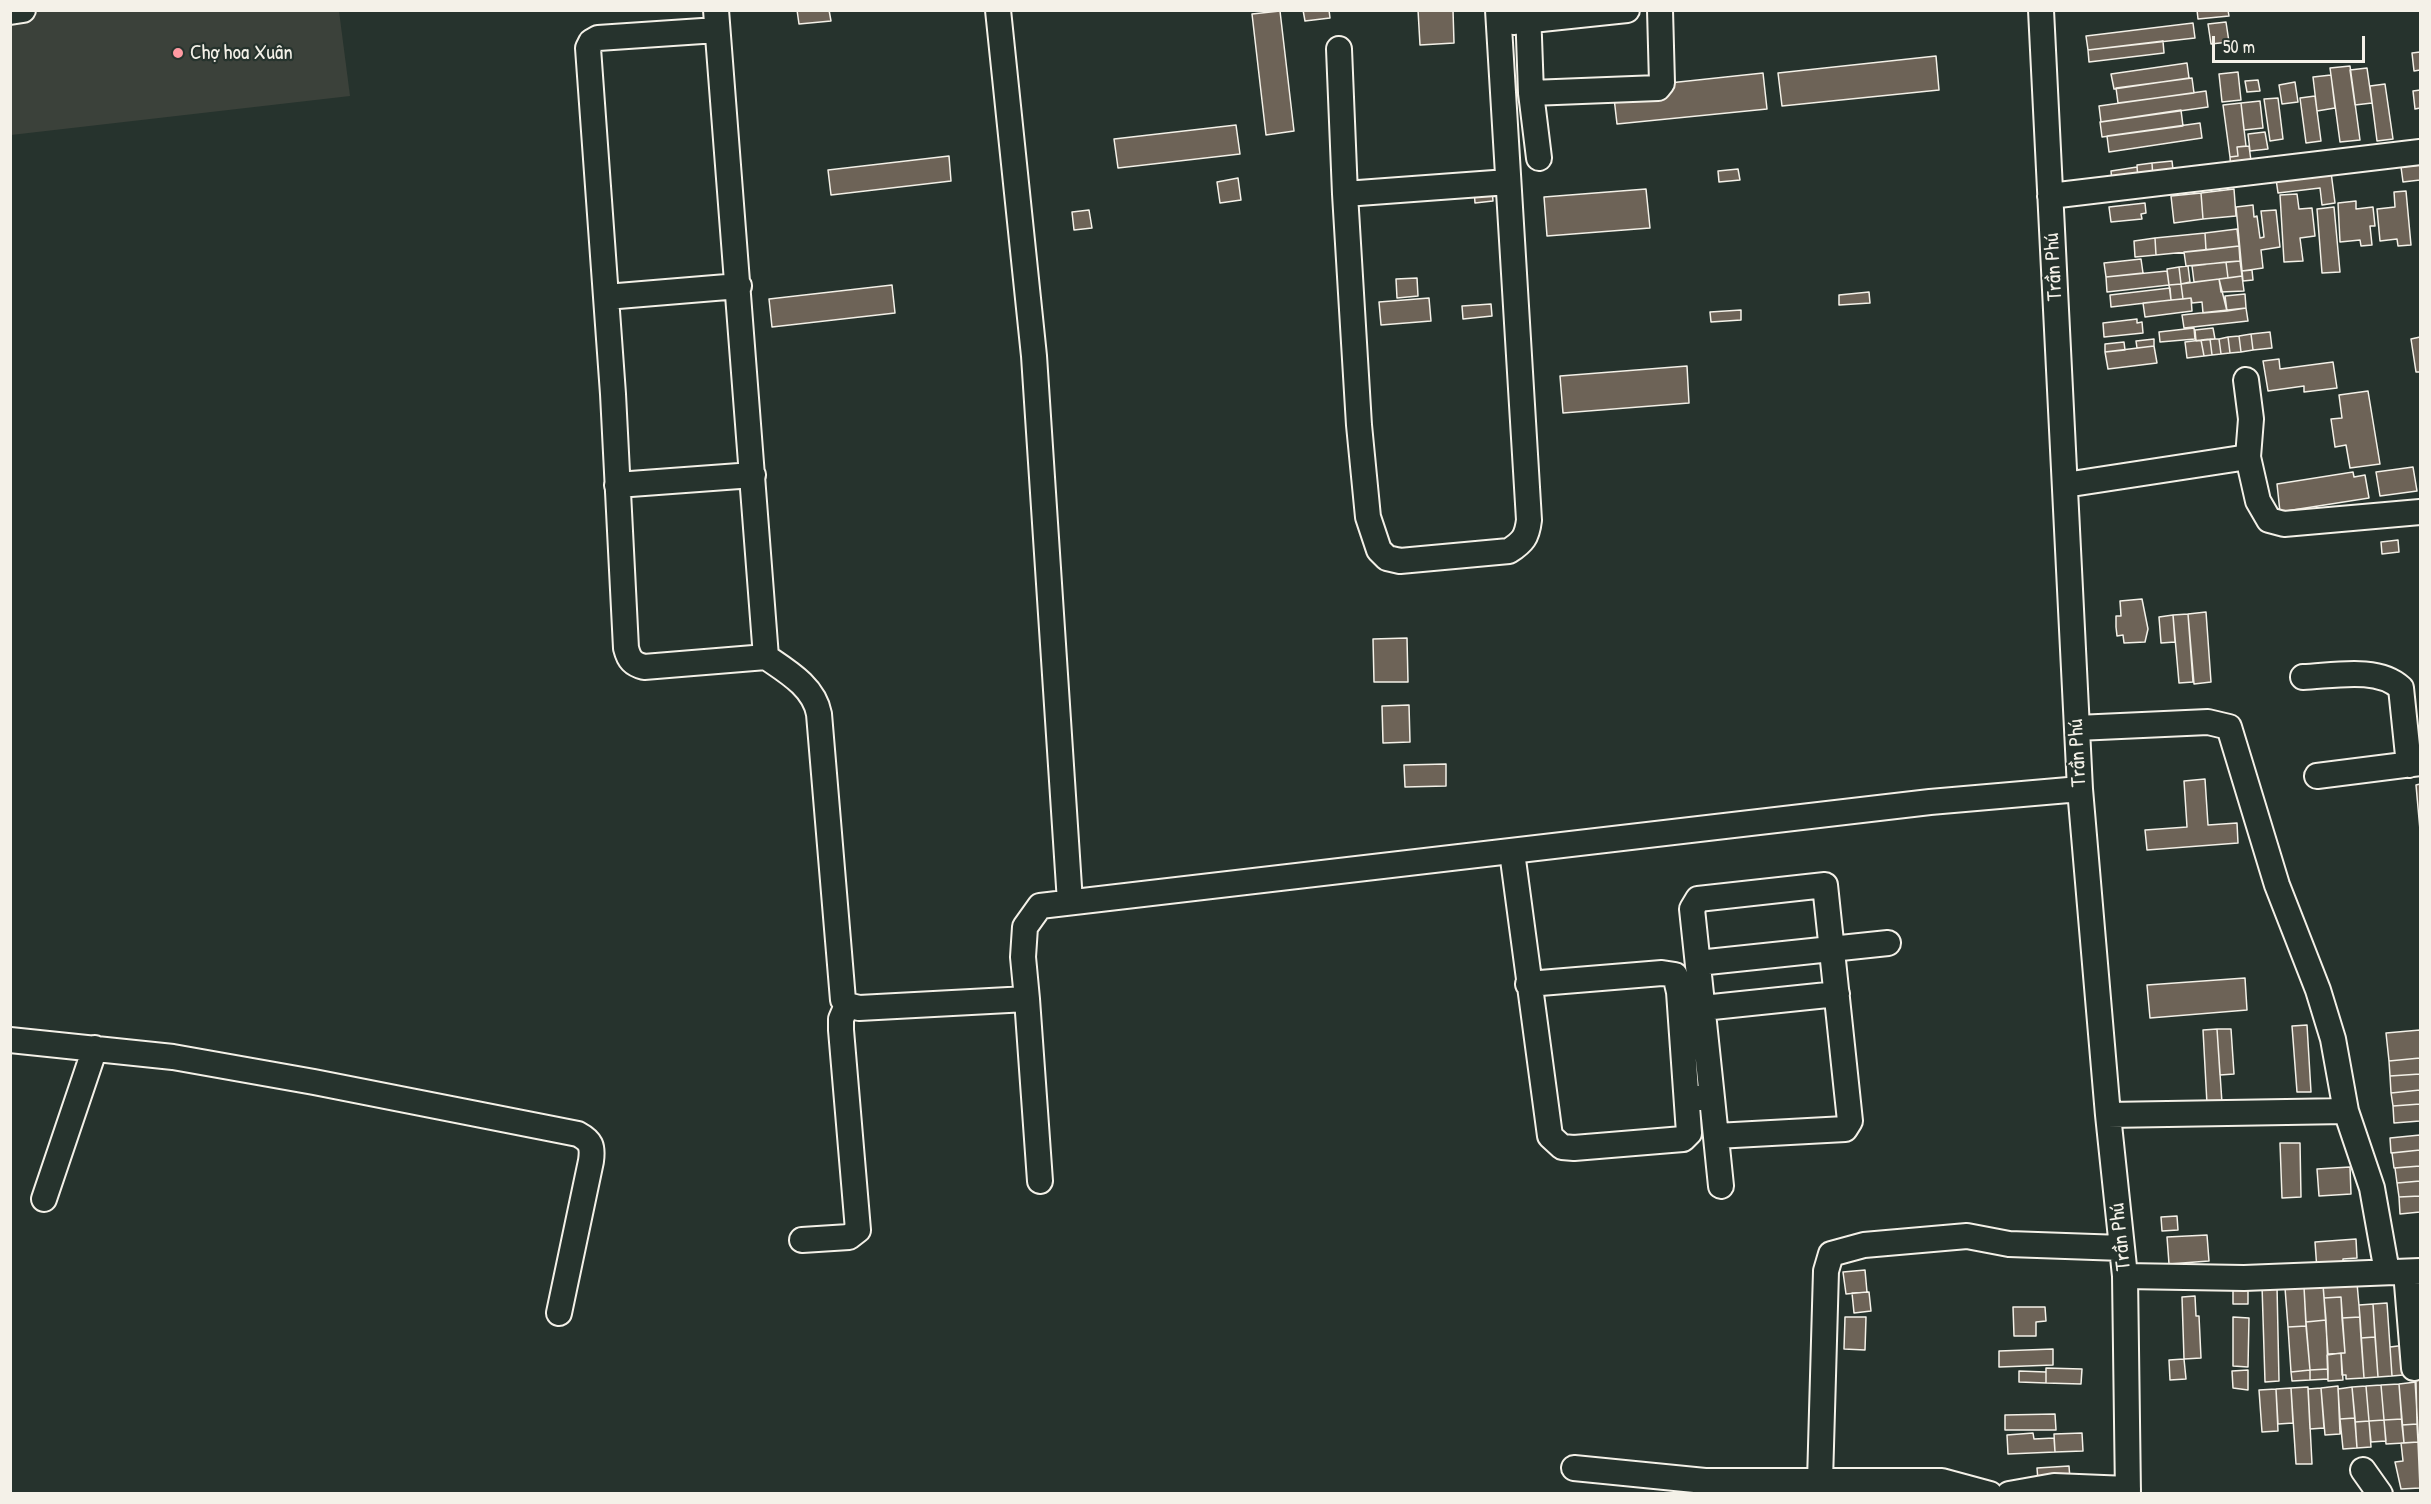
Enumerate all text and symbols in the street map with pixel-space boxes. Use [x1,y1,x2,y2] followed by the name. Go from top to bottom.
[2215,24,2368,62] scale bar
[2223,34,2255,59] text: 50 m
[190,40,293,66] place label: Chợ hoa Xuân
[171,46,185,60] marker: Chợ hoa Xuân
[2040,232,2068,302] street label: Trần Phú
[2064,718,2092,788] street label: Trần Phú
[2105,1202,2137,1272] street label: Trần Phú

